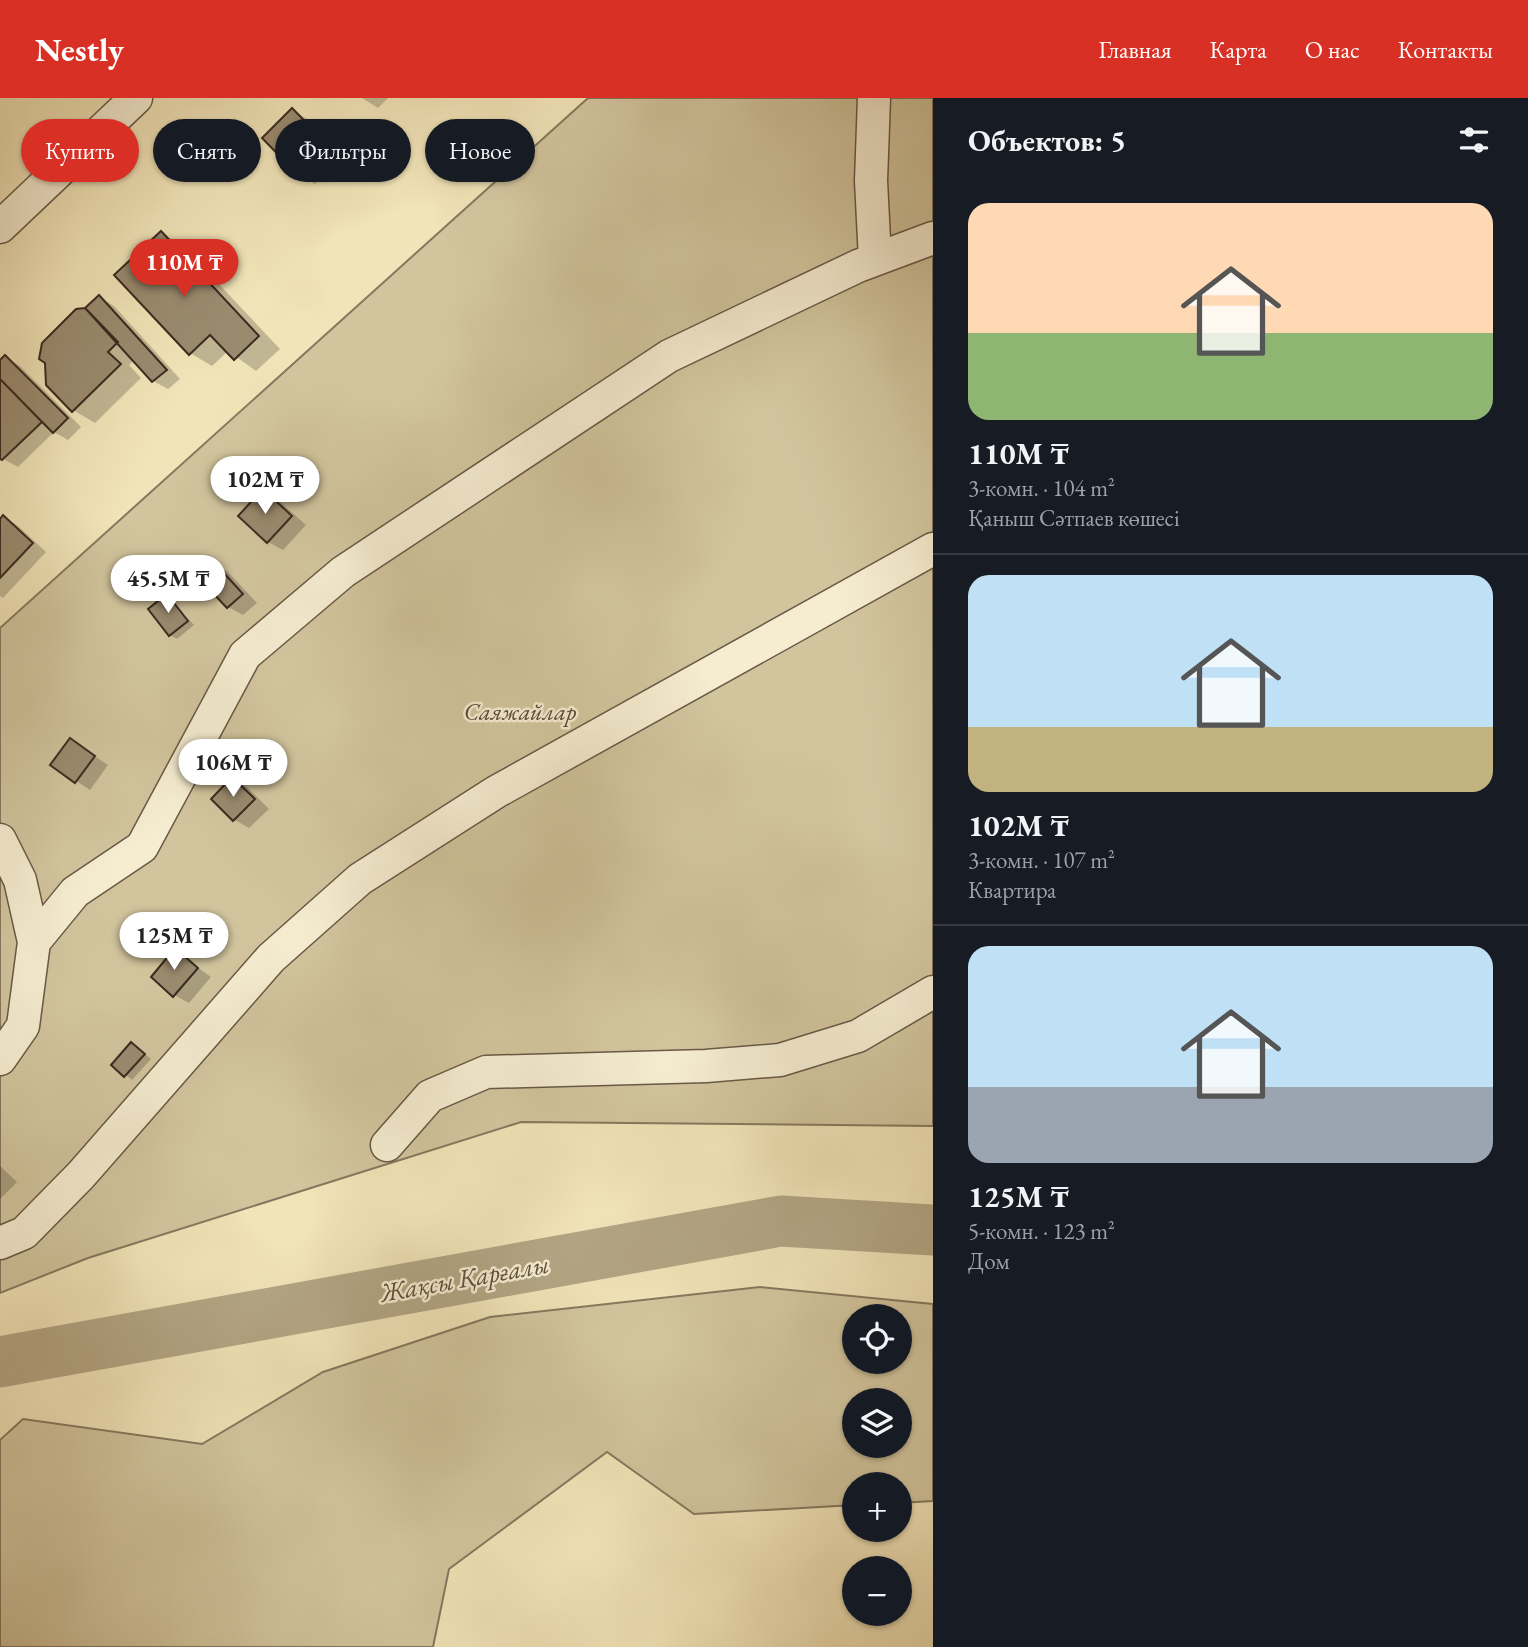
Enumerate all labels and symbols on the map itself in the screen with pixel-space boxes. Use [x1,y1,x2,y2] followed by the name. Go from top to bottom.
[127,240,241,299] pin: 110M ₸
[208,456,322,516] pin: 102M ₸
[103,556,233,615] pin: 45.5M ₸
[464,696,577,727] park label: Саяжайлар
[176,740,290,799] pin: 106M ₸
[117,912,231,972] pin: 125M ₸
[376,1246,552,1310] water label: Жақсы Қарғалы

